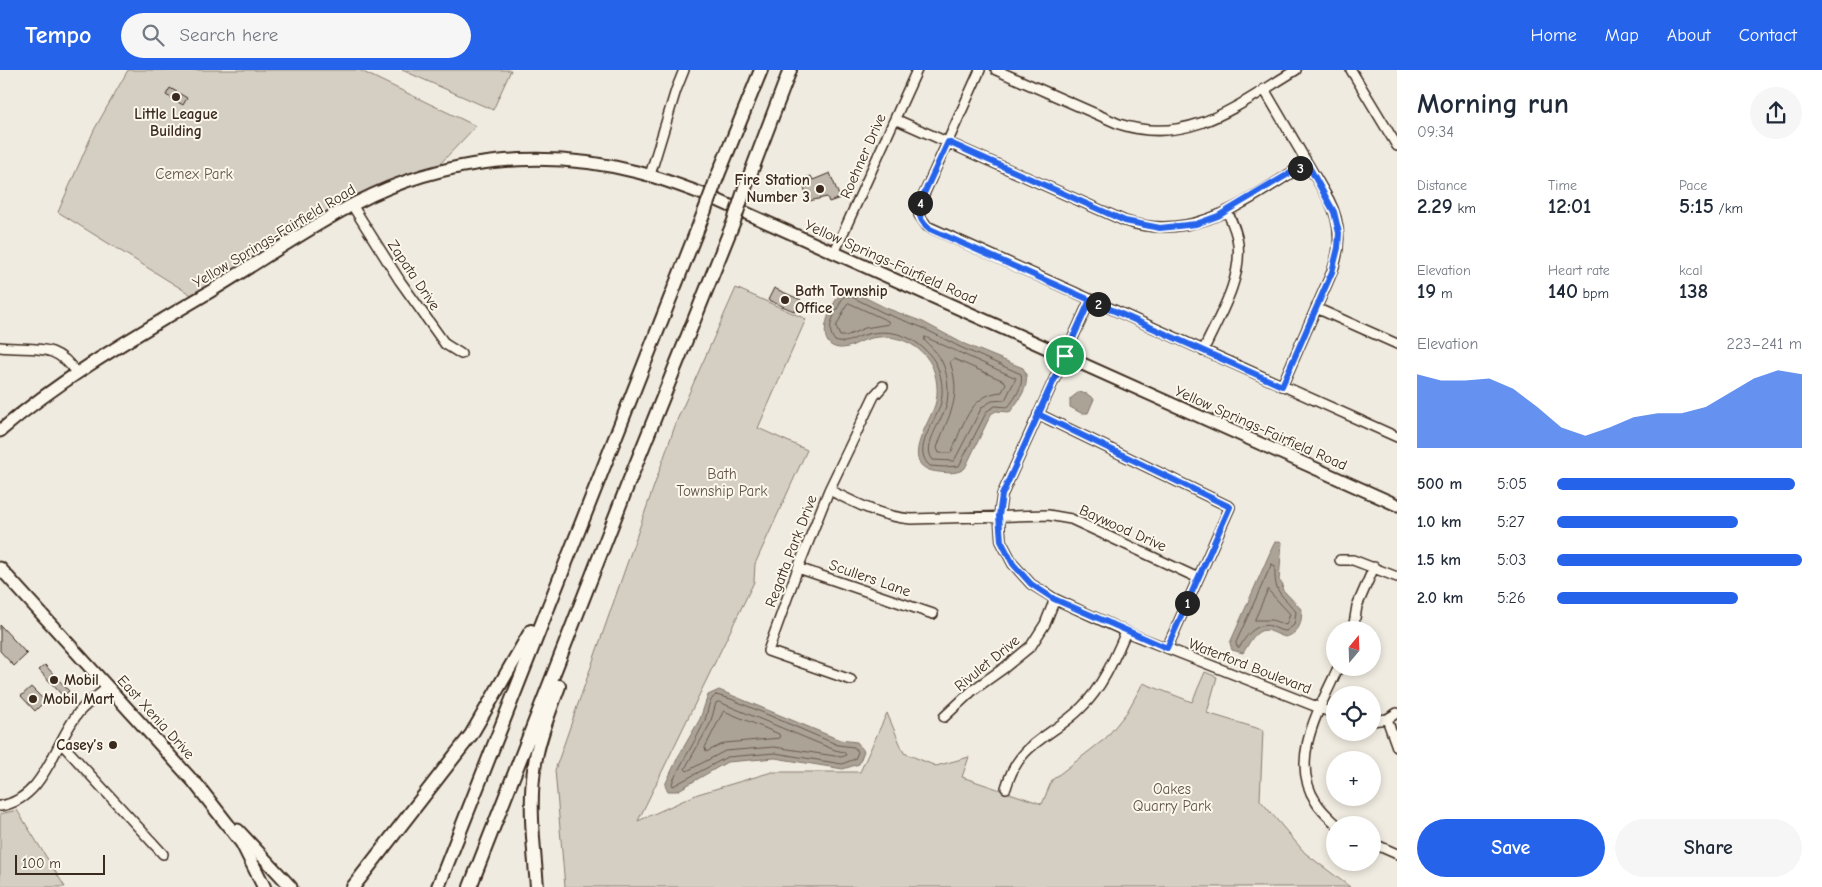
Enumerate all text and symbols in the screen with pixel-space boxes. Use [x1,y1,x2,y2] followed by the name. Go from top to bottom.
[121,13,471,58] search box
[25,21,91,49] text: Tempo
[139,21,167,49] icon: search
[179,24,278,46] text: Search here
[1530,25,1577,46] text: Home
[1605,25,1639,46] text: Map
[1667,25,1711,46] text: About
[1739,25,1797,46] text: Contact
[1750,87,1802,139] button: share
[1417,88,1569,120] text: Morning run
[170,91,182,103] marker: Little League Building
[134,105,218,140] place label: Little League Building
[836,110,890,201] street label: Roehner Drive
[1417,123,1454,141] text: 09:34
[1288,156,1312,180] pin: 3
[1297,160,1304,177] text: 3
[155,165,233,183] park label: Cemex Park
[735,171,810,206] place label: Fire Station Number 3
[1417,177,1467,194] text: Distance
[1548,177,1577,194] text: Time
[1679,177,1707,194] text: Pace
[189,180,359,292] street label: Yellow Springs-Fairfield Road
[814,183,826,195] marker: Fire Station Number 3
[908,190,932,216] pin: 4
[1417,194,1453,218] text: 2.29
[1548,194,1591,218] text: 12:01
[1679,194,1714,218] text: 5:15
[917,195,924,212] text: 4
[1453,200,1476,217] text: km
[1714,200,1743,217] text: /km
[802,216,980,308] street label: Yellow Springs-Fairfield Road
[384,236,444,314] street label: Zapata Drive
[1417,262,1471,279] text: Elevation
[1548,262,1610,279] text: Heart rate
[1679,262,1703,279] text: kcal
[1417,279,1436,303] text: 19
[1548,279,1578,303] text: 140
[1679,279,1708,303] text: 138
[795,282,888,317] place label: Bath Township Office
[1436,285,1453,302] text: m
[1578,285,1609,302] text: bpm
[1086,292,1110,316] pin: 2
[779,294,791,306] marker: Bath Township Office
[1095,296,1102,313] text: 2
[1044,335,1086,377] pin
[1417,335,1478,353] text: Elevation
[1727,335,1802,353] text: 223–241 m
[1051,342,1079,370] icon: arrive
[1172,382,1350,474] street label: Yellow Springs-Fairfield Road
[677,465,768,500] park label: Bath Township Park
[1417,475,1462,493] text: 500 m
[1497,475,1527,493] text: 5:05
[761,492,821,610] street label: Regatta Park Drive
[1077,501,1170,555] street label: Baywood Drive
[1417,513,1462,531] text: 1.0 km
[1497,513,1524,531] text: 5:27
[1417,551,1461,569] text: 1.5 km
[1497,551,1526,569] text: 5:03
[827,556,914,601] street label: Scullers Lane
[1417,589,1463,607] text: 2.0 km
[1497,589,1526,607] text: 5:26
[1174,590,1200,616] pin: 1
[1185,595,1190,612] text: 1
[1326,621,1381,676] north arrow
[1326,621,1381,871] map controls
[951,631,1024,695] street label: Rivulet Drive
[1186,634,1314,698] street label: Waterford Boulevard
[64,671,99,689] place label: Mobil
[114,671,199,763] street label: East Xenia Drive
[48,674,60,686] marker: Mobil
[1326,686,1381,741] button: locate
[43,690,115,708] place label: Mobil Mart
[27,693,39,705] marker: Mobil Mart
[56,736,103,754] place label: Casey’s
[107,739,119,751] marker: Casey’s
[1326,751,1381,806] button: +
[1133,780,1212,815] park label: Oakes Quarry Park
[1326,816,1381,871] button: −
[1417,819,1605,877] button: Save
[1615,819,1802,877] button: Share
[15,852,105,875] scale bar
[22,855,61,872] text: 100 m

